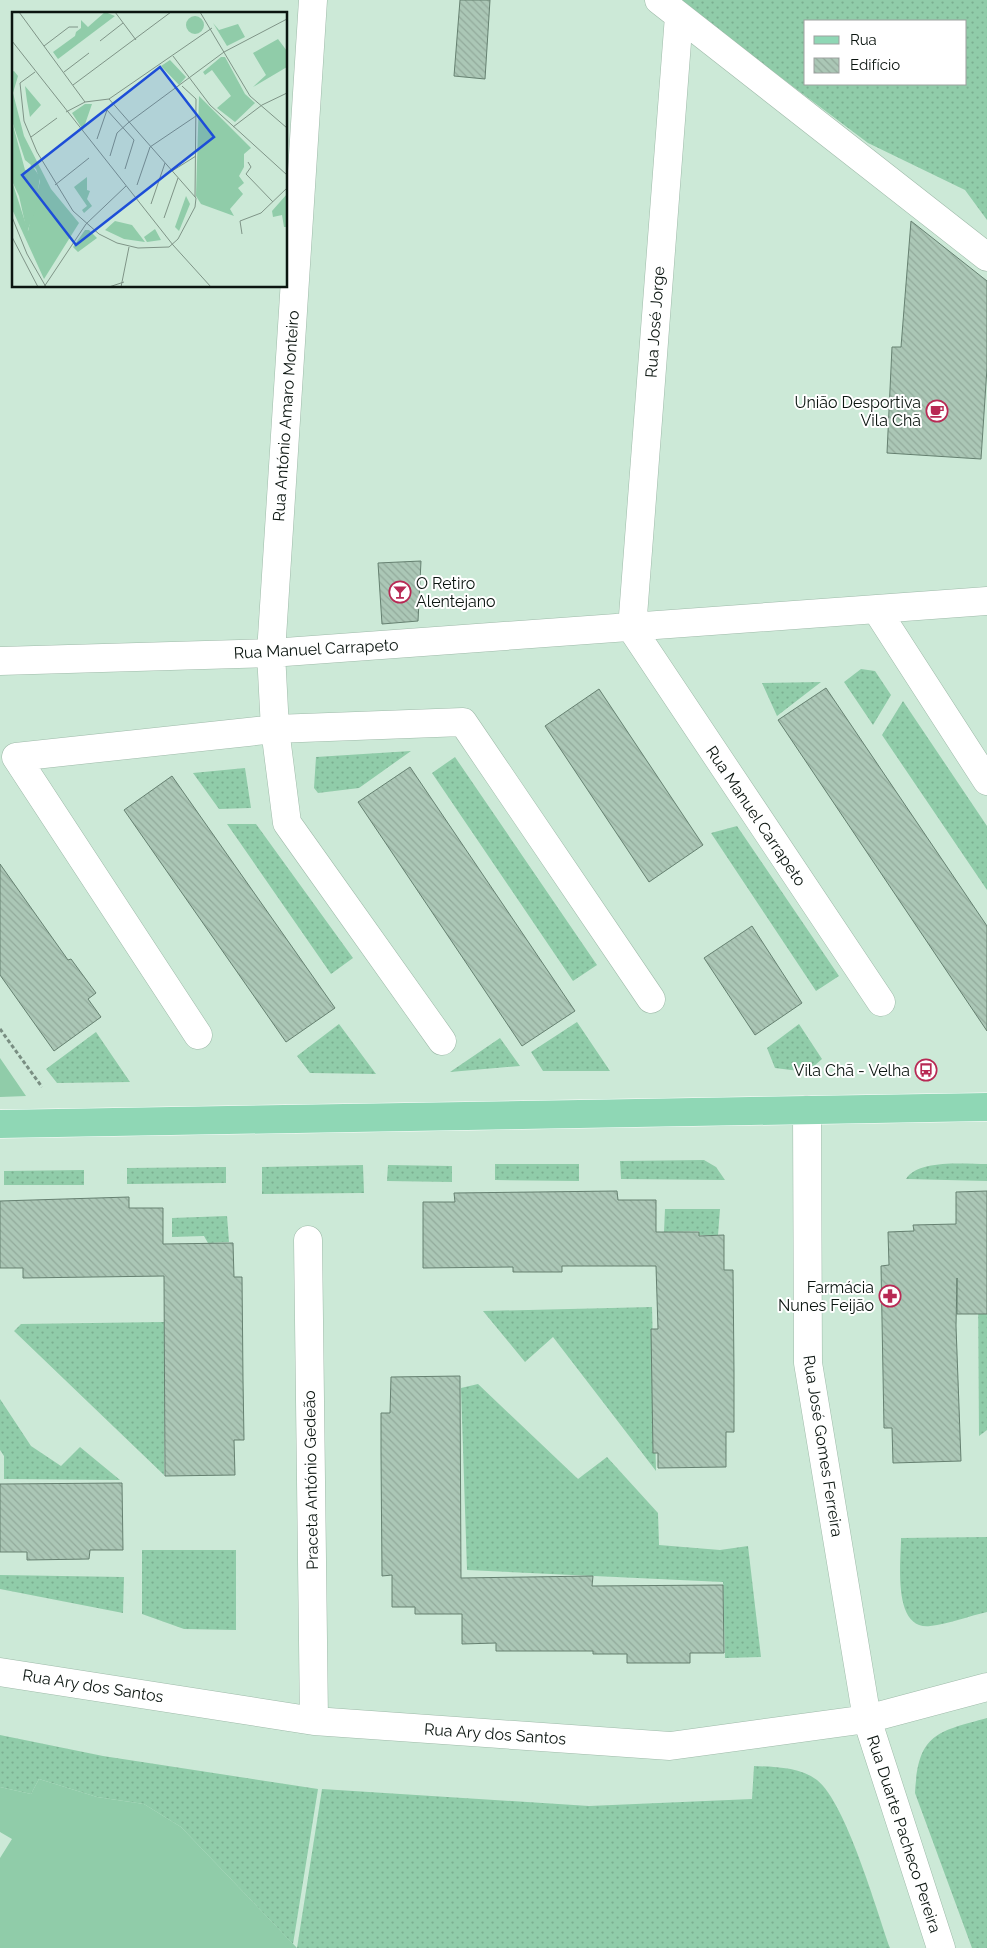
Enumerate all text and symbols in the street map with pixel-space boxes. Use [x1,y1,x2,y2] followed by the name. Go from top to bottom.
[12,12,288,288] inset map
[804,20,967,85] legend
[850,31,877,49] text: Rua
[850,56,900,74] text: Edifício
[642,266,668,378] street label: Rua José Jorge
[269,310,303,522] street label: Rua António Amaro Monteiro
[794,393,921,430] place label: União Desportiva Vila Chã
[925,399,949,423] cafe icon: União Desportiva Vila Chã
[416,574,496,611] place label: O Retiro Alentejano
[388,580,412,604] bar icon: O Retiro Alentejano
[233,635,399,663] street label: Rua Manuel Carrapeto
[702,742,810,890] street label: Rua Manuel Carrapeto
[914,1058,938,1082] bus stop icon: Vila Chã - Velha
[794,1061,910,1080] place label: Vila Chã - Velha
[778,1278,874,1315] place label: Farmácia Nunes Feijão
[878,1284,902,1308] pharmacy icon: Farmácia Nunes Feijão
[799,1354,847,1538] street label: Rua José Gomes Ferreira
[300,1390,322,1570] street label: Praceta António Gedeão
[21,1665,165,1707] street label: Rua Ary dos Santos
[423,1720,567,1748] street label: Rua Ary dos Santos
[863,1733,945,1935] street label: Rua Duarte Pacheco Pereira

